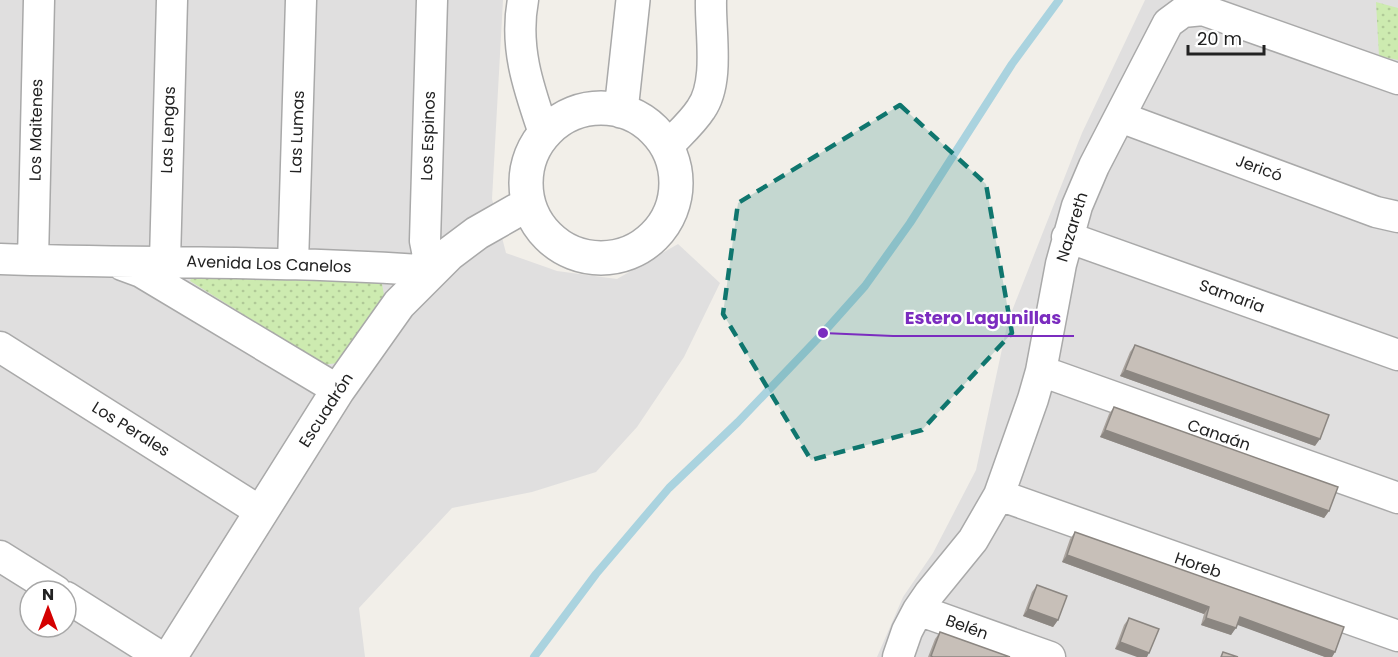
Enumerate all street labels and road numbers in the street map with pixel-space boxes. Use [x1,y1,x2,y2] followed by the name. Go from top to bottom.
[24,79,48,181] street label: Los Maitenes
[155,86,181,174] street label: Las Lengas
[284,90,310,174] street label: Las Lumas
[415,91,441,181] street label: Los Espinos
[1232,149,1286,187] street label: Jericó
[1050,189,1094,265] street label: Nazareth
[186,250,352,278] street label: Avenida Los Canelos
[1196,274,1268,318] street label: Samaria
[293,368,359,452] street label: Escuadrón
[88,396,174,462] street label: Los Perales
[1184,413,1254,457] street label: Canaán
[1172,546,1225,584] street label: Horeb
[942,609,992,645] street label: Belén

